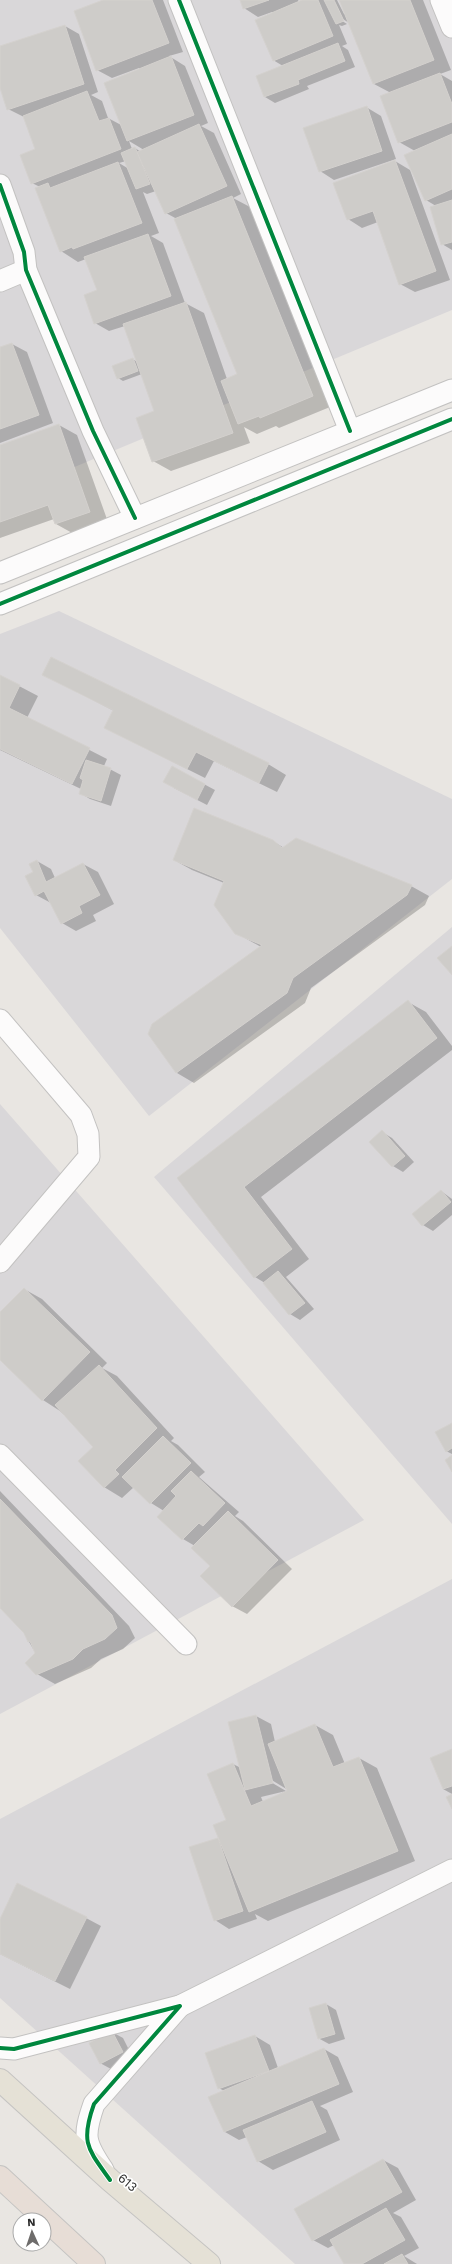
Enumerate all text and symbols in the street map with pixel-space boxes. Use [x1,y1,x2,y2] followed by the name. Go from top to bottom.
[115,2170,140,2195] street label: 613
[12,2212,52,2252] north arrow
[27,2216,36,2229] text: N

